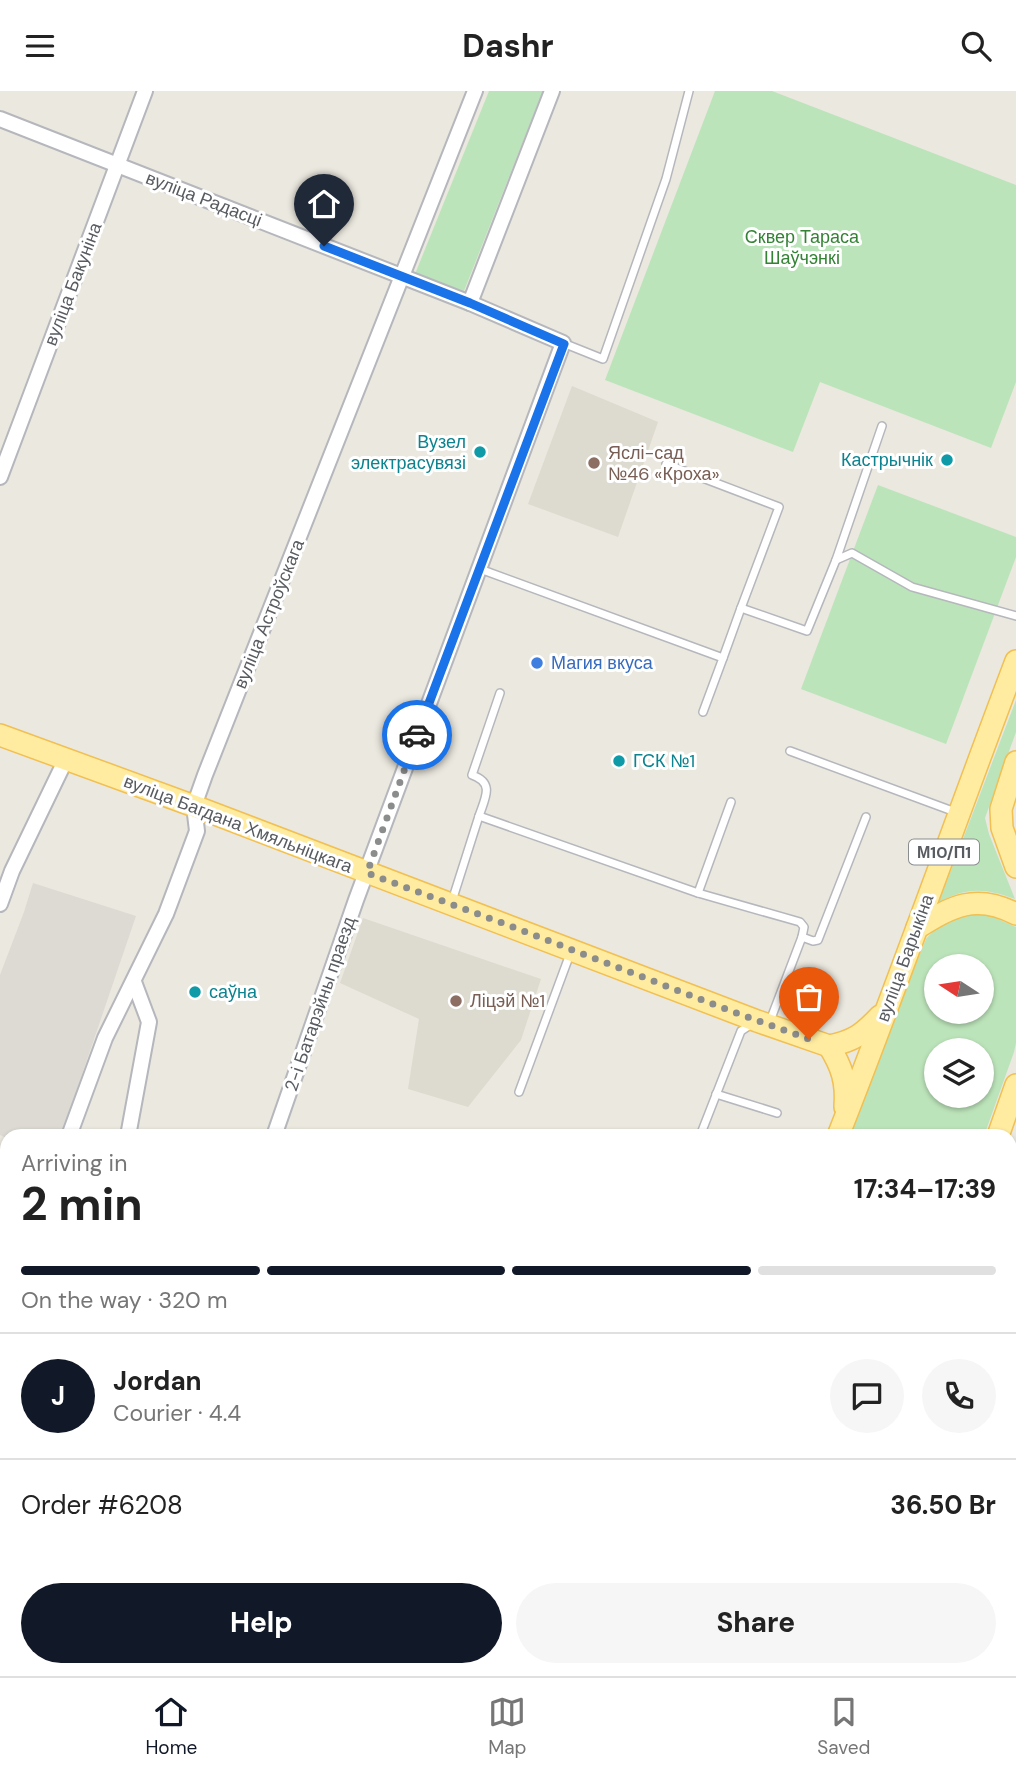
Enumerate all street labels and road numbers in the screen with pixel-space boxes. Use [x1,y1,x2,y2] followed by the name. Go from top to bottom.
[142,166,266,232] street label: вуліца Радасці
[38,218,108,349] street label: вуліца Бакуніна
[228,535,310,692] street label: вуліца Астроўскага
[120,769,357,879] street label: вуліца Багдана Хмяльніцкага
[909,839,979,865] road number: М10/П1
[871,890,940,1025] street label: вуліца Барыкіна
[279,913,361,1094] street label: 2-і Батарэйны праезд

